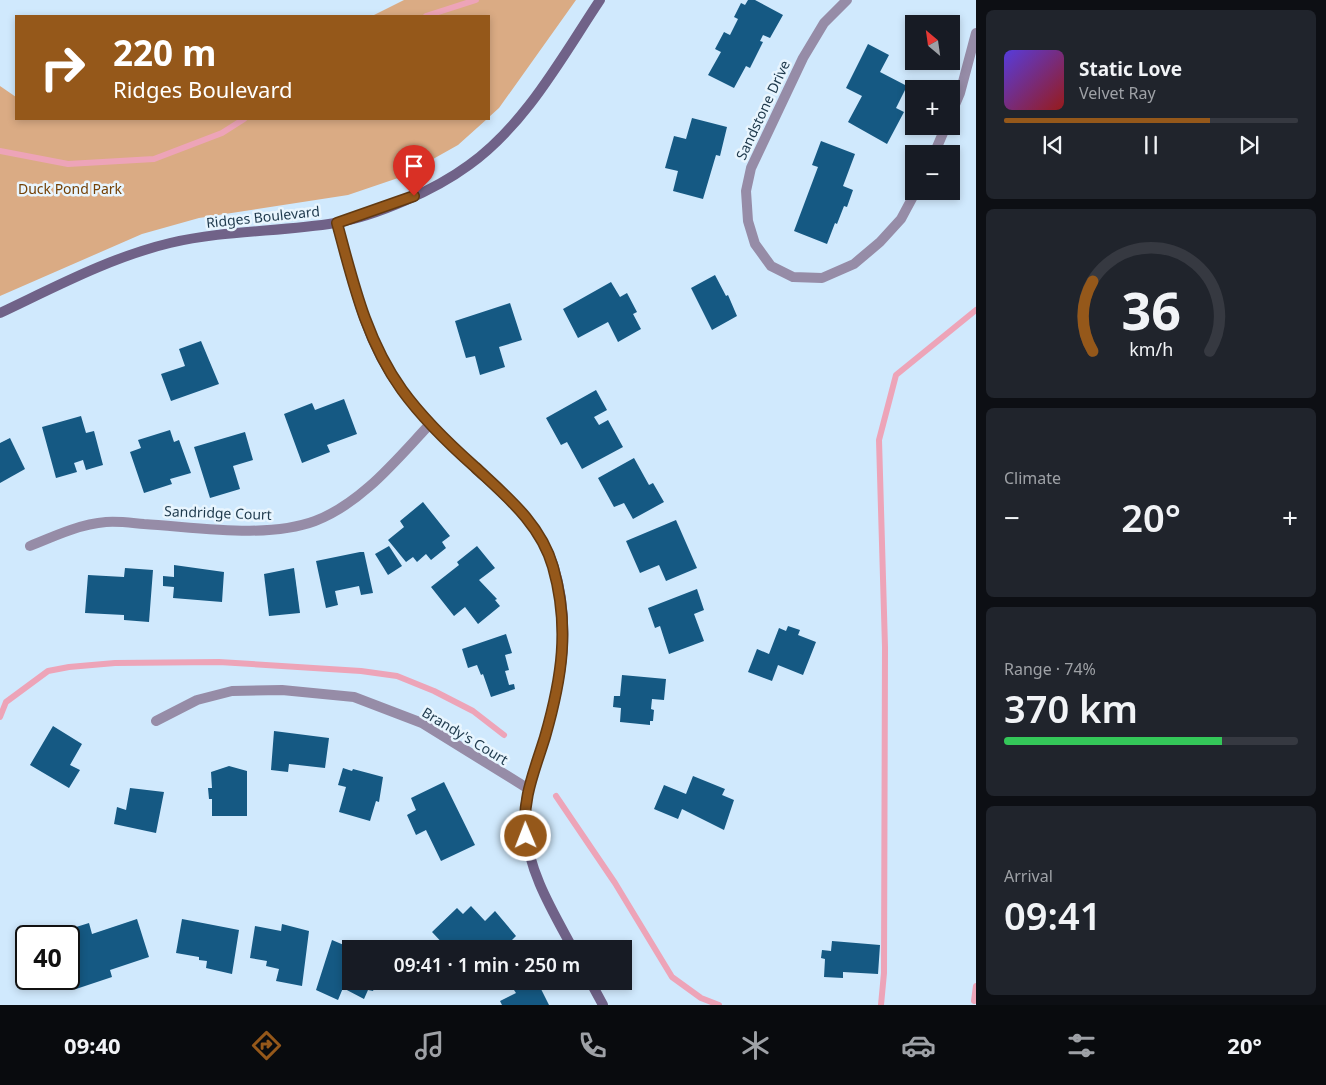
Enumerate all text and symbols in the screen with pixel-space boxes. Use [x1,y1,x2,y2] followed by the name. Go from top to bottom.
[905,15,960,70] north arrow
[905,15,960,200] map controls
[113,29,216,76] text: 220 m
[30,35,95,100] icon: right
[1079,56,1182,82] text: Static Love
[731,57,794,163] street label: Sandstone Drive
[113,74,293,104] text: Ridges Boulevard
[905,80,960,135] button: +
[1079,82,1156,104] text: Velvet Ray
[1039,131,1067,159] icon: previous
[1137,131,1165,159] icon: pause
[1235,131,1263,159] icon: next
[393,145,435,196] pin
[905,145,960,200] button: −
[400,152,428,180] icon: arrive
[18,179,123,198] park label: Duck Pond Park
[205,201,321,232] street label: Ridges Boulevard
[1121,274,1181,345] text: 36
[1129,337,1173,361] text: km/h
[1004,467,1061,489] text: Climate
[1121,491,1181,543] text: 20°
[1004,498,1020,536] text: −
[1282,498,1298,536] text: +
[164,501,272,524] street label: Sandridge Court
[1004,658,1096,680] text: Range · 74%
[1004,682,1138,734] text: 370 km
[419,702,512,769] street label: Brandy's Court
[499,809,551,861] position arrow
[1004,865,1053,887] text: Arrival
[1004,889,1101,941] text: 09:41
[15,925,80,990] speed limit sign: 40
[394,952,580,978] text: 09:41 · 1 min · 250 m
[249,1028,284,1063] icon: directions
[412,1028,447,1063] icon: music
[575,1028,610,1063] icon: phone
[738,1028,773,1063] icon: climate
[901,1028,936,1063] icon: car
[1064,1028,1099,1063] icon: filters
[64,1030,121,1060] text: 09:40
[1227,1030,1262,1060] text: 20°

